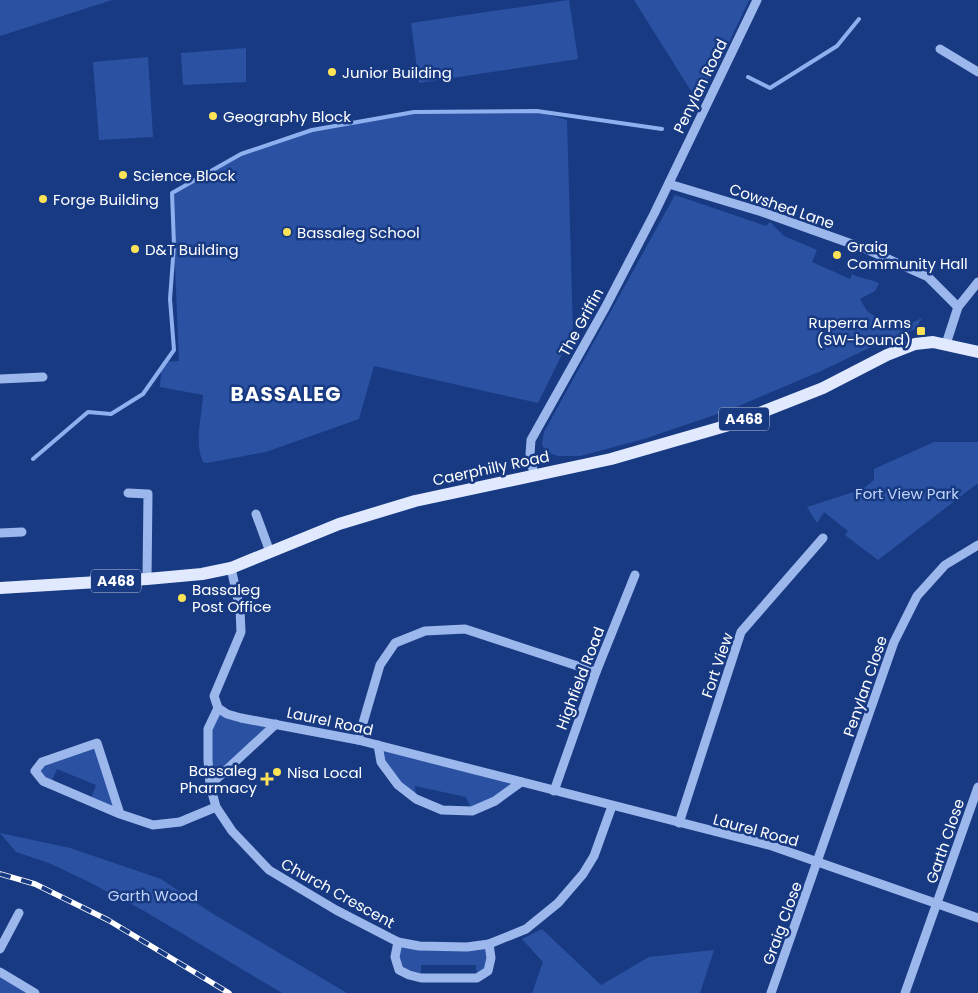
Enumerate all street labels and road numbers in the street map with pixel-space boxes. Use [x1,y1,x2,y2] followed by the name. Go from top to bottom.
[668,35,732,137] street label: Penylan Road
[727,178,837,234] street label: Cowshed Lane
[554,284,608,360] street label: The Griffin
[719,408,769,430] road number: A468
[431,445,551,491] street label: Caerphilly Road
[91,570,141,592] road number: A468
[551,624,609,732] street label: Highfield Road
[696,629,738,700] street label: Fort View
[838,633,892,739] street label: Penylan Close
[285,702,375,740] street label: Laurel Road
[921,796,969,886] street label: Garth Close
[711,808,801,852] street label: Laurel Road
[277,853,399,933] street label: Church Crescent
[757,878,807,968] street label: Graig Close

